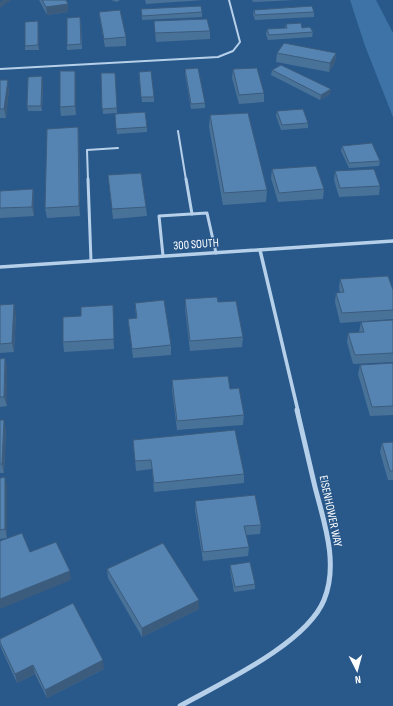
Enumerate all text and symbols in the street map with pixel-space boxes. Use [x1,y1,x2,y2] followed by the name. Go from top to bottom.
[173,235,219,254] street label: 300 SOUTH
[316,474,345,548] street label: EISENHOWER WAY
[337,650,377,690] north arrow
[354,673,362,686] text: N

